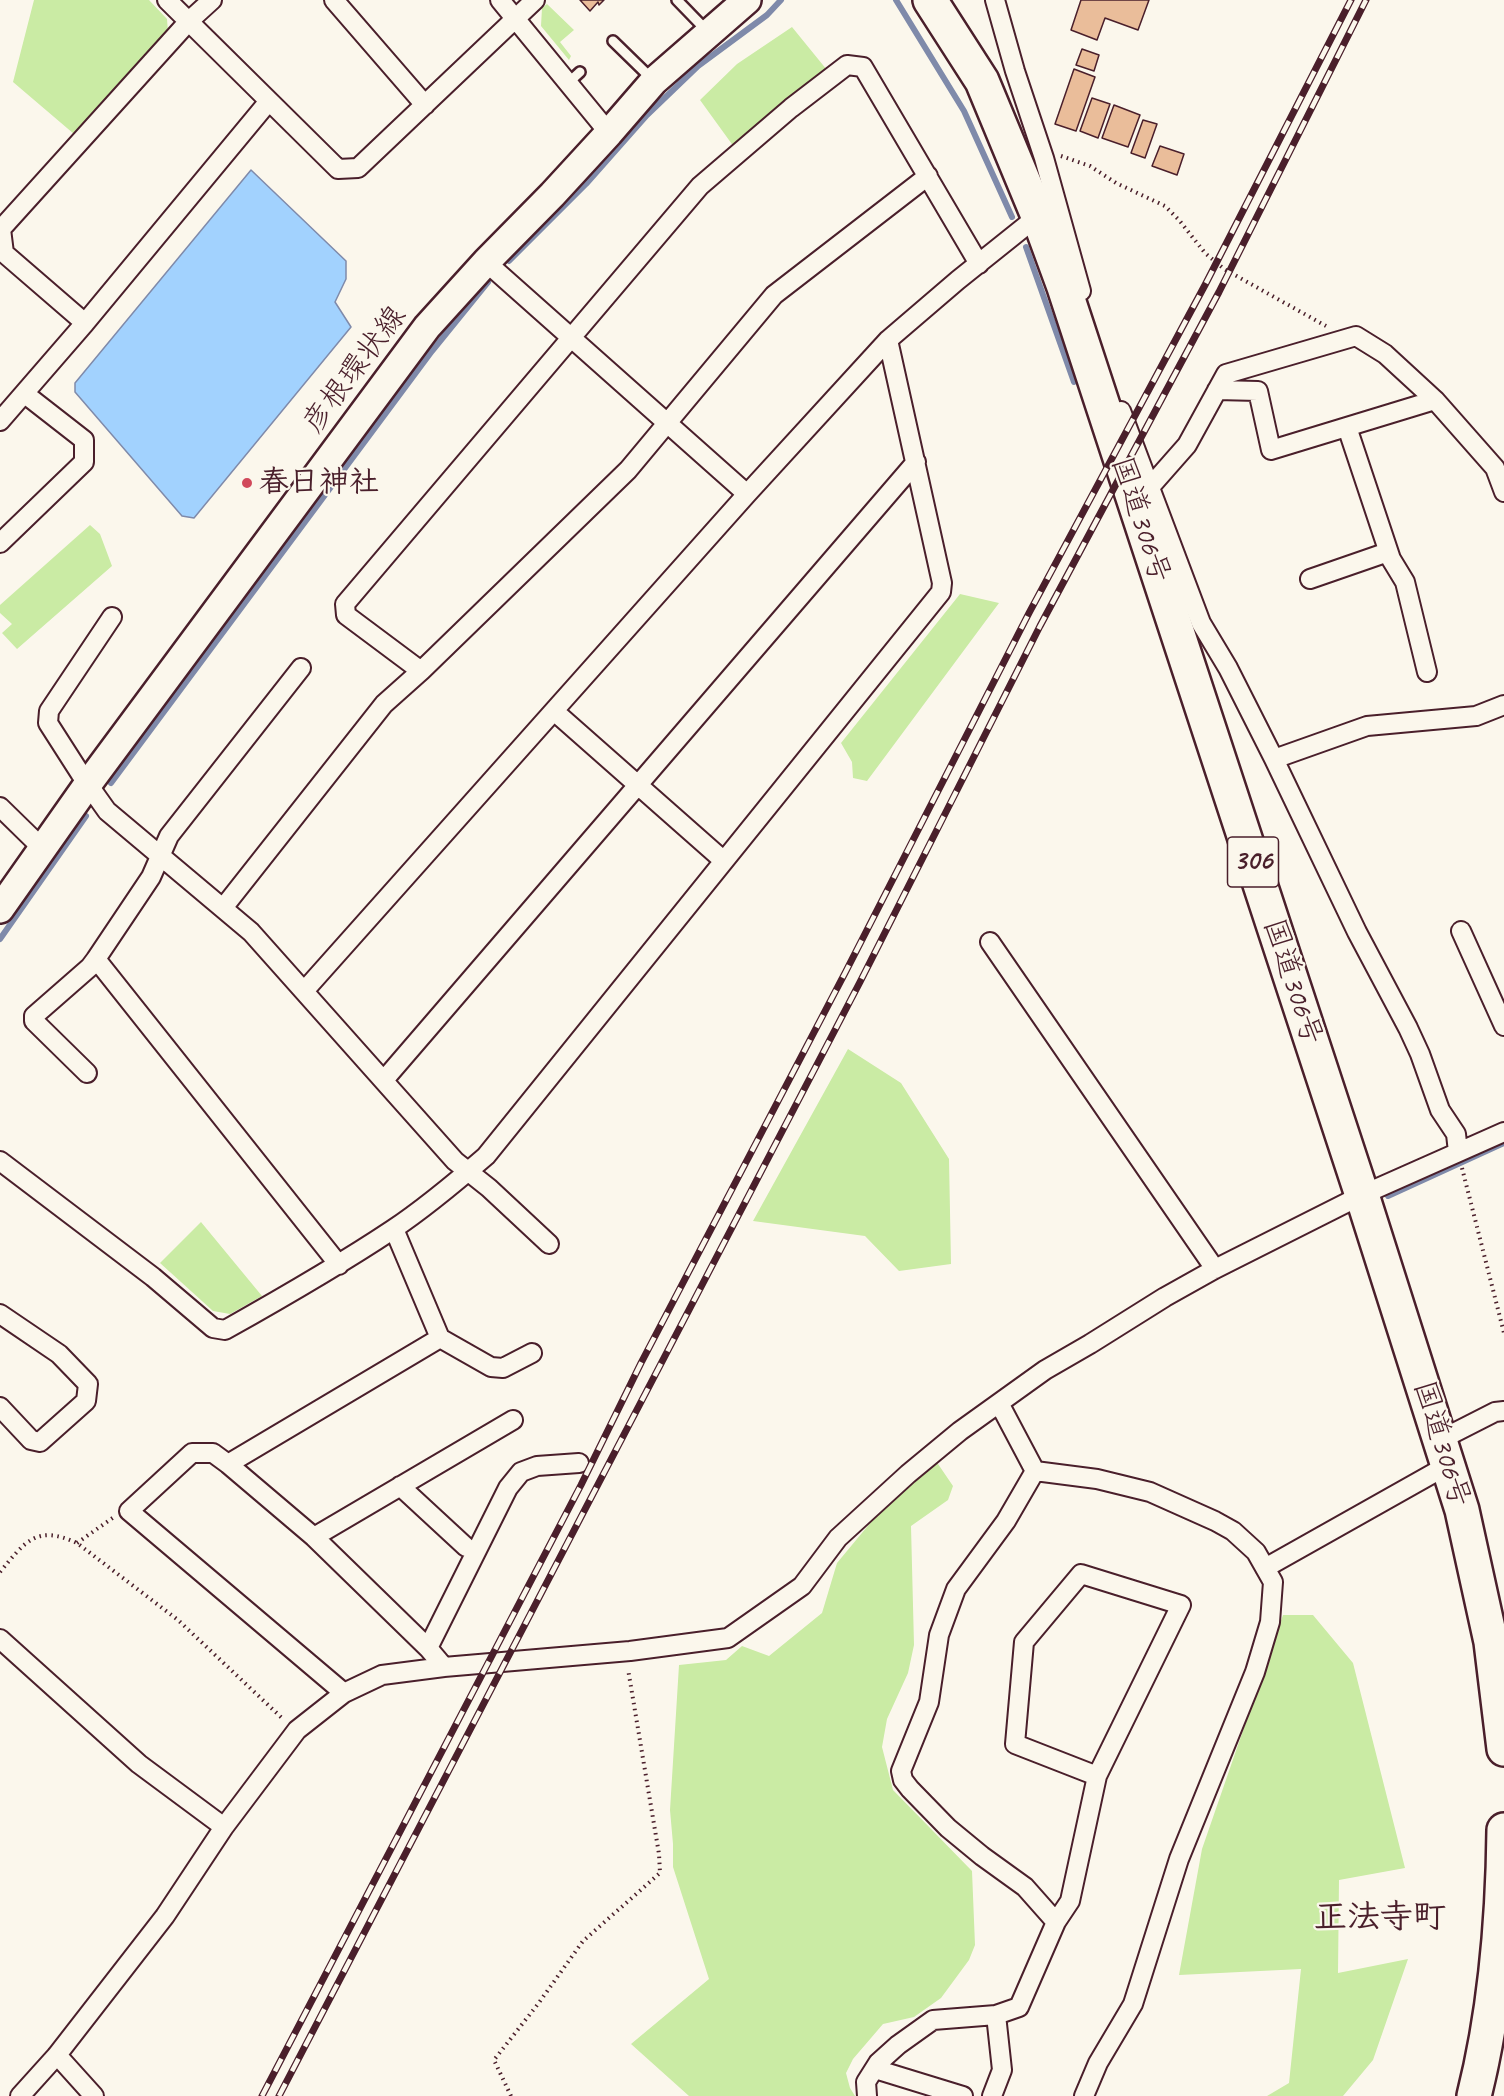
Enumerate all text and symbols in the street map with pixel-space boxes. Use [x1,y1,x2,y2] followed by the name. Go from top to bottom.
[295,299,415,441] street label: 彦根環状線
[1103,452,1177,588] street label: 国道306号
[259,465,379,501] place label: 春日神社
[240,476,254,490] marker: 春日神社
[1228,837,1278,887] road number: 306
[1255,914,1329,1050] street label: 国道306号
[1405,1376,1477,1512] street label: 国道306号
[1314,1898,1446,1938] district label: 正法寺町

